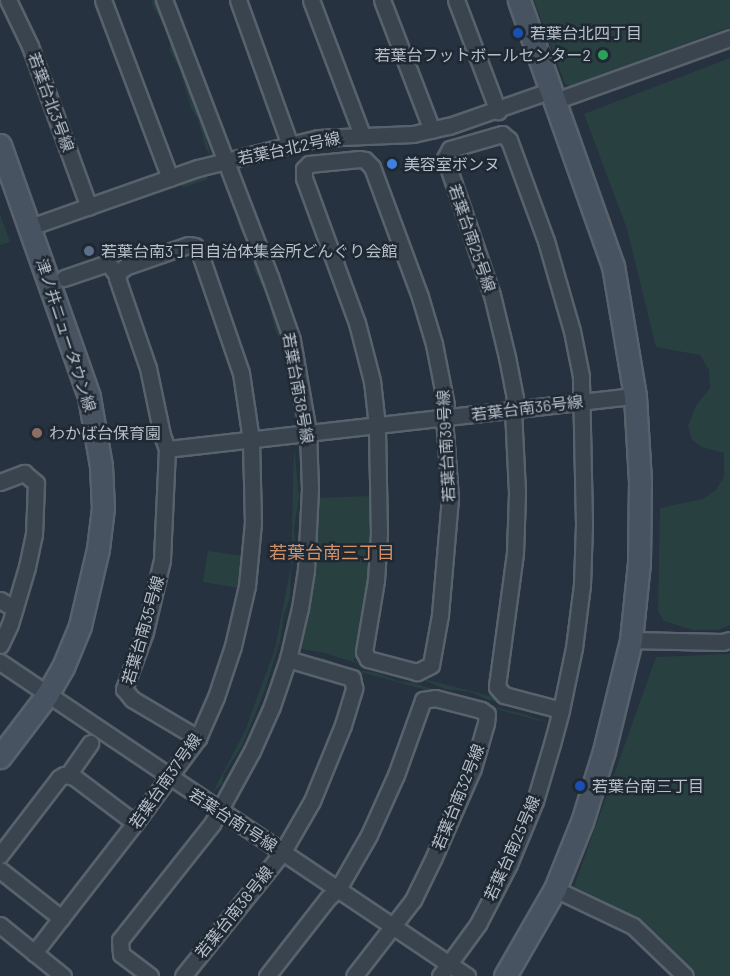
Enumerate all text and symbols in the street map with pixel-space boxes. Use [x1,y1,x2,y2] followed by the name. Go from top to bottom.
[530,23,642,43] place label: 若葉台北四丁目
[511,26,525,40] marker: 若葉台北四丁目
[374,45,591,65] place label: 若葉台フットボールセンター2
[596,48,610,62] marker: 若葉台フットボールセンター2
[24,50,78,154] street label: 若葉台北3号線
[236,128,342,168] street label: 若葉台北2号線
[404,154,500,174] place label: 美容室ボンヌ
[385,157,399,171] marker: 美容室ボンヌ
[445,182,499,294] street label: 若葉台南25号線
[101,241,397,261] place label: 若葉台南3丁目自治体集会所どんぐり会館
[82,244,96,258] marker: 若葉台南3丁目自治体集会所どんぐり会館
[32,256,100,414] street label: 津ノ井ニュータウン線
[279,331,317,445] street label: 若葉台南38号線
[433,389,459,503] street label: 若葉台南39号線
[470,392,584,424] street label: 若葉台南36号線
[49,423,161,443] place label: わかば台保育園
[30,426,44,440] marker: わかば台保育園
[269,541,395,563] district label: 若葉台南三丁目
[118,573,168,687] street label: 若葉台南35号線
[125,730,205,832] street label: 若葉台南37号線
[428,741,488,853] street label: 若葉台南32号線
[592,776,704,796] place label: 若葉台南三丁目
[573,779,587,793] marker: 若葉台南三丁目
[185,784,281,856] street label: 若葉台南1号線
[480,793,544,903] street label: 若葉台南25号線
[191,862,277,962] street label: 若葉台南38号線

